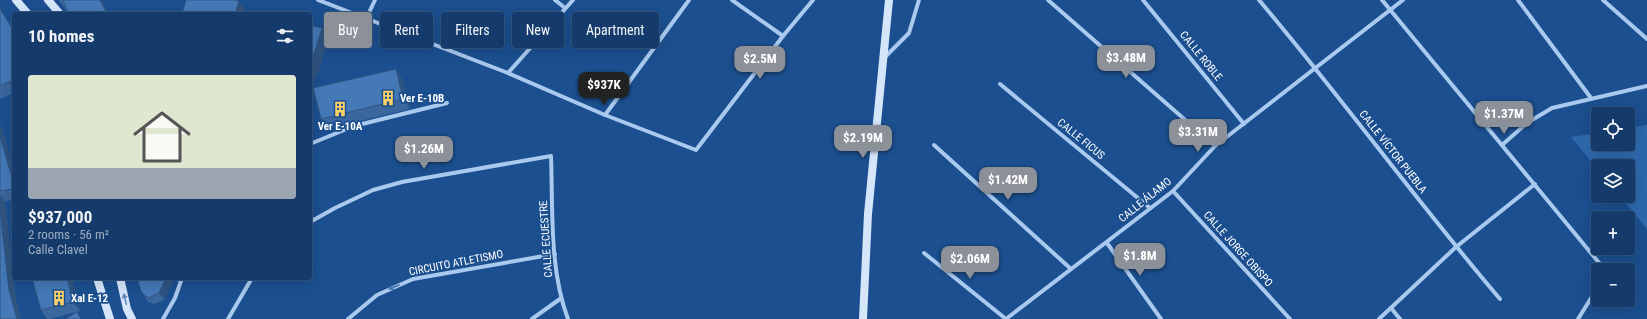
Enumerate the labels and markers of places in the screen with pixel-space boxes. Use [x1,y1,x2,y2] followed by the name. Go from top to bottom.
[1093,45,1159,79] pin: $3.48M
[732,46,788,80] pin: $2.5M
[576,72,632,106] pin: $937K
[379,89,397,107] building icon: Ver E-10B
[400,92,444,105] place label: Ver E-10B
[331,100,349,118] building icon: Ver E-10A
[1471,101,1537,135] pin: $1.37M
[1165,119,1231,153] pin: $3.31M
[318,120,363,133] place label: Ver E-10A
[830,125,896,159] pin: $2.19M
[391,136,457,170] pin: $1.26M
[975,167,1041,201] pin: $1.42M
[1112,243,1168,277] pin: $1.8M
[937,246,1003,280] pin: $2.06M
[50,289,68,307] building icon: Xal E-12
[71,292,109,305] place label: Xal E-12

